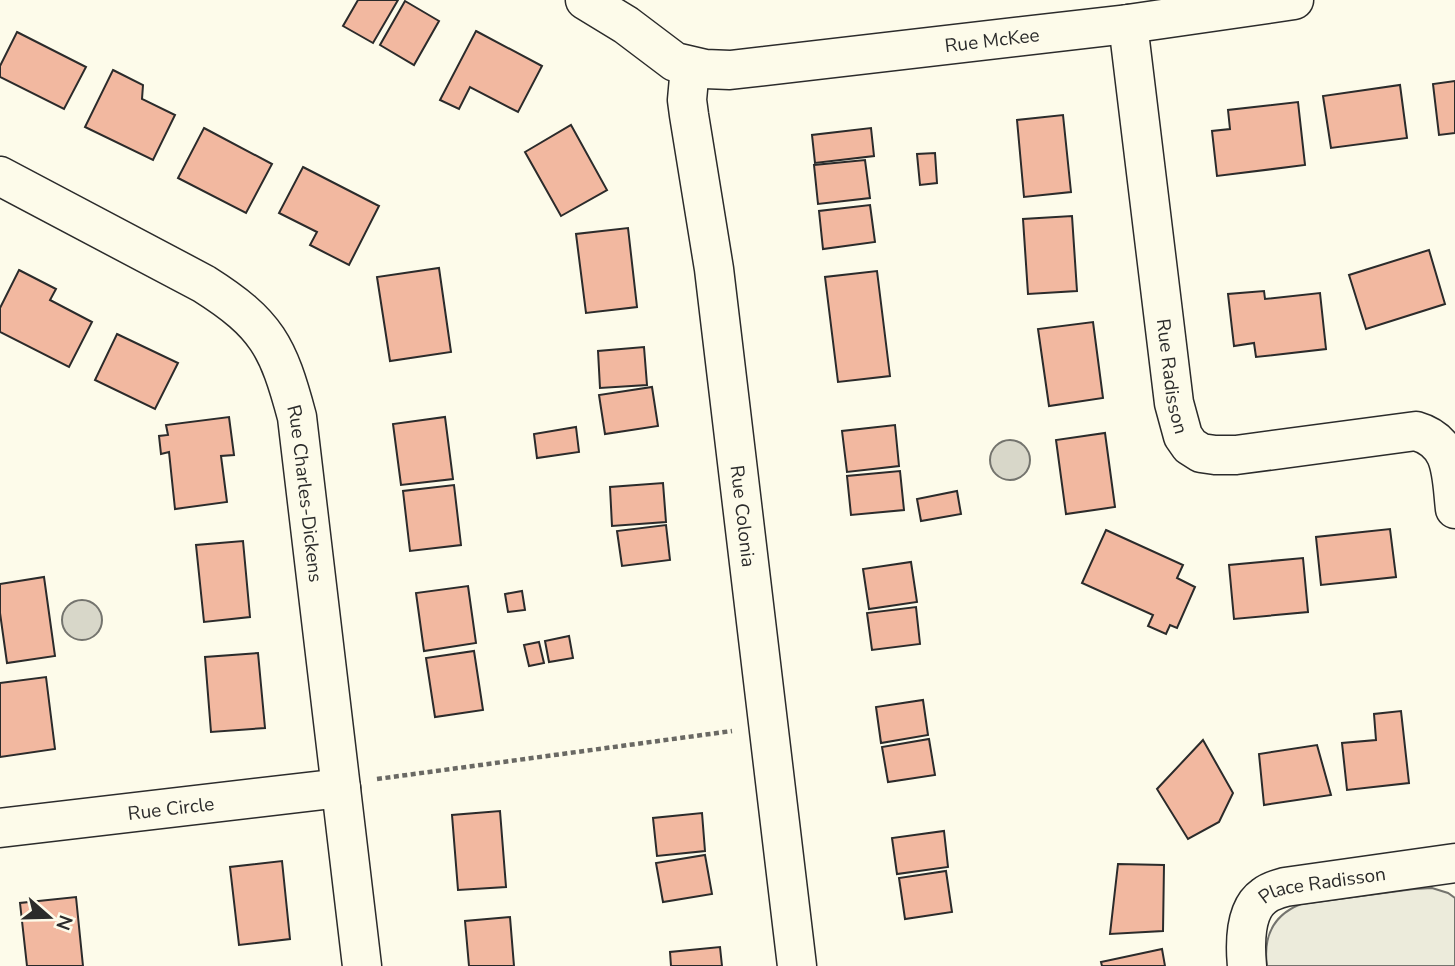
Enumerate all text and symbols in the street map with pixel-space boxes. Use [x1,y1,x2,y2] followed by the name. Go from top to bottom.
[943,22,1041,59] street label: Rue McKee
[1150,317,1194,437] street label: Rue Radisson
[280,402,328,584] street label: Rue Charles-Dickens
[723,464,761,569] street label: Rue Colonia
[126,791,216,827] street label: Rue Circle
[1253,861,1387,910] street label: Place Radisson
[14,882,84,952] north arrow
[49,911,79,934] text: N

